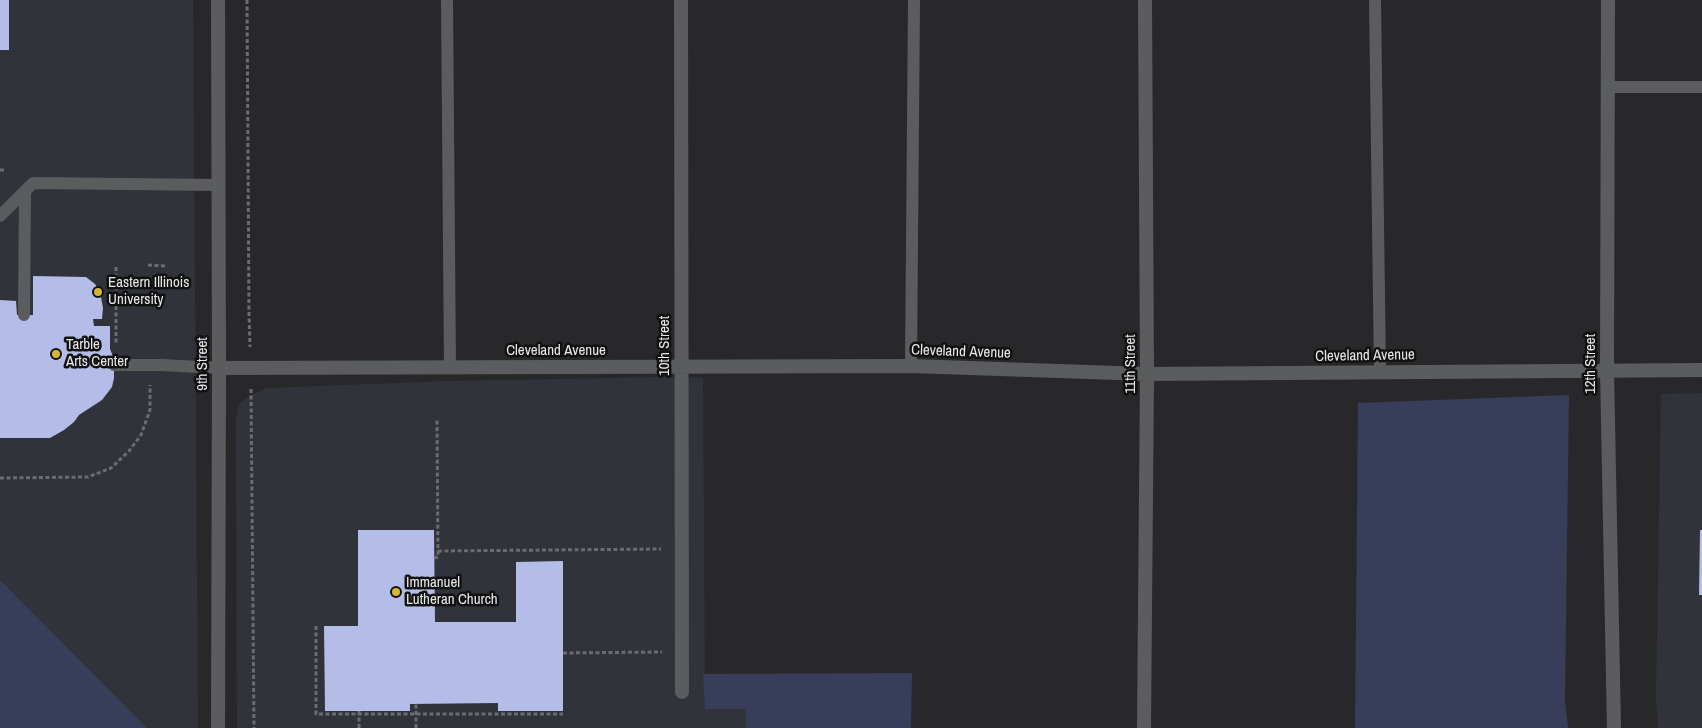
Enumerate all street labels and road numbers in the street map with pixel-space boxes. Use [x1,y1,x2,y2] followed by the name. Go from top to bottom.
[656,316,674,376] street label: 10th Street
[1122,334,1140,394] street label: 11th Street
[1582,334,1600,394] street label: 12th Street
[194,337,212,391] street label: 9th Street
[911,341,1011,363] street label: Cleveland Avenue
[506,342,606,360] street label: Cleveland Avenue
[1315,346,1415,366] street label: Cleveland Avenue

